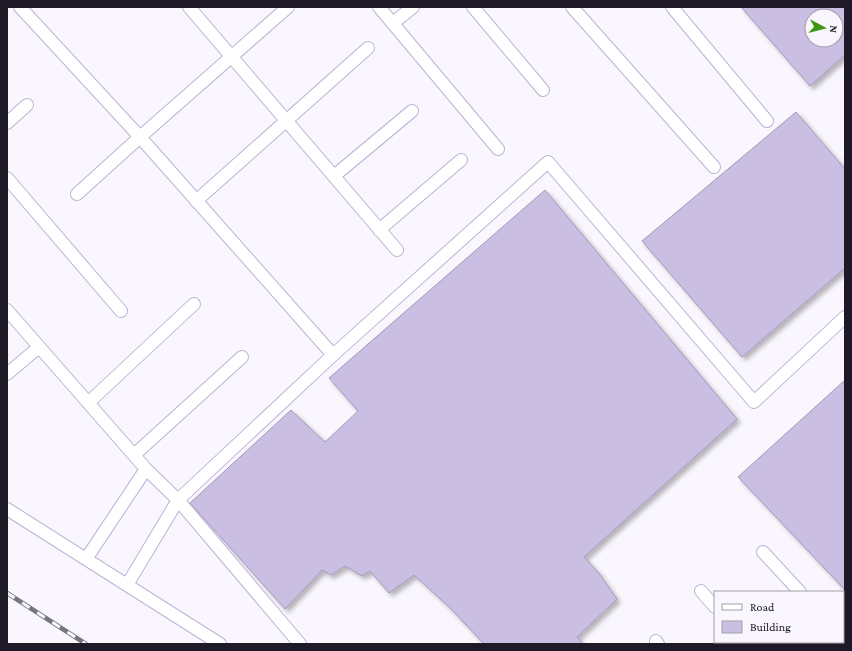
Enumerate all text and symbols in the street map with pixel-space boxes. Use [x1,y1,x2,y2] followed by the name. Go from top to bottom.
[804,8,844,48] north arrow
[827,25,840,34] text: N
[714,591,844,643] legend
[750,600,775,614] text: Road
[750,620,791,634] text: Building

